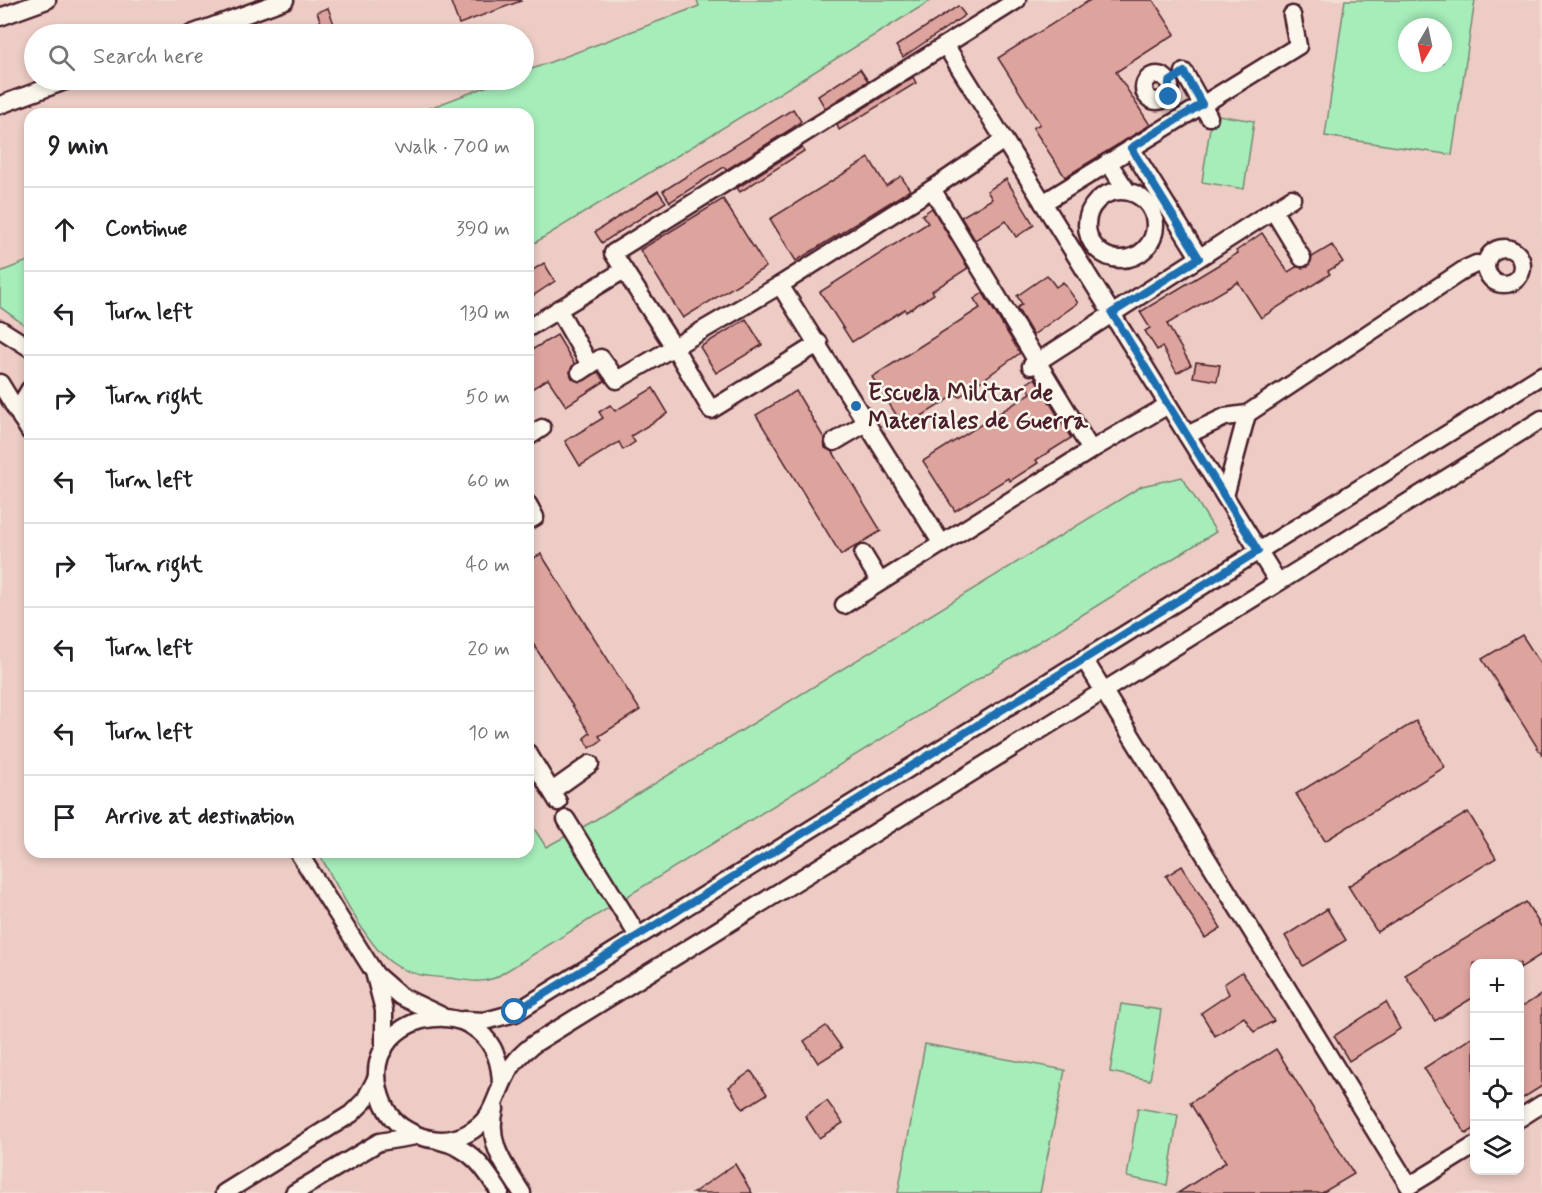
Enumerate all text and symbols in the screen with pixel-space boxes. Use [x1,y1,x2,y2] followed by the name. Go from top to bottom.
[1398,18,1452,72] north arrow
[24,24,534,90] search box
[45,41,78,74] icon: search
[93,43,204,71] text: Search here
[1155,83,1181,109] route end
[48,130,109,164] text: 9 min
[394,134,510,161] text: Walk · 700 m
[48,213,81,246] icon: ahead
[105,215,187,243] text: Continue
[456,216,510,243] text: 390 m
[48,297,81,330] icon: left
[105,299,193,327] text: Turn left
[459,300,510,327] text: 130 m
[868,378,1088,437] place label: Escuela Militar de Materiales de Guerra
[48,381,81,414] icon: right
[105,383,203,411] text: Turn right
[465,384,510,411] text: 50 m
[849,399,863,413] marker: Escuela Militar de Materiales de Guerra
[48,465,81,498] icon: left
[105,467,193,495] text: Turn left
[467,468,510,495] text: 60 m
[48,549,81,582] icon: right
[105,551,203,579] text: Turn right
[466,552,510,579] text: 40 m
[48,633,81,666] icon: left
[105,635,193,663] text: Turn left
[467,636,510,663] text: 20 m
[48,717,81,750] icon: left
[105,719,193,747] text: Turn left
[468,720,510,747] text: 10 m
[48,801,81,834] icon: arrive
[105,803,295,831] text: Arrive at destination
[1470,959,1524,1175] map controls
[1470,959,1524,1013] button: +
[501,998,527,1024] route start
[1470,1013,1524,1067] button: −
[1470,1067,1524,1121] button: locate
[1470,1121,1524,1175] button: layers

